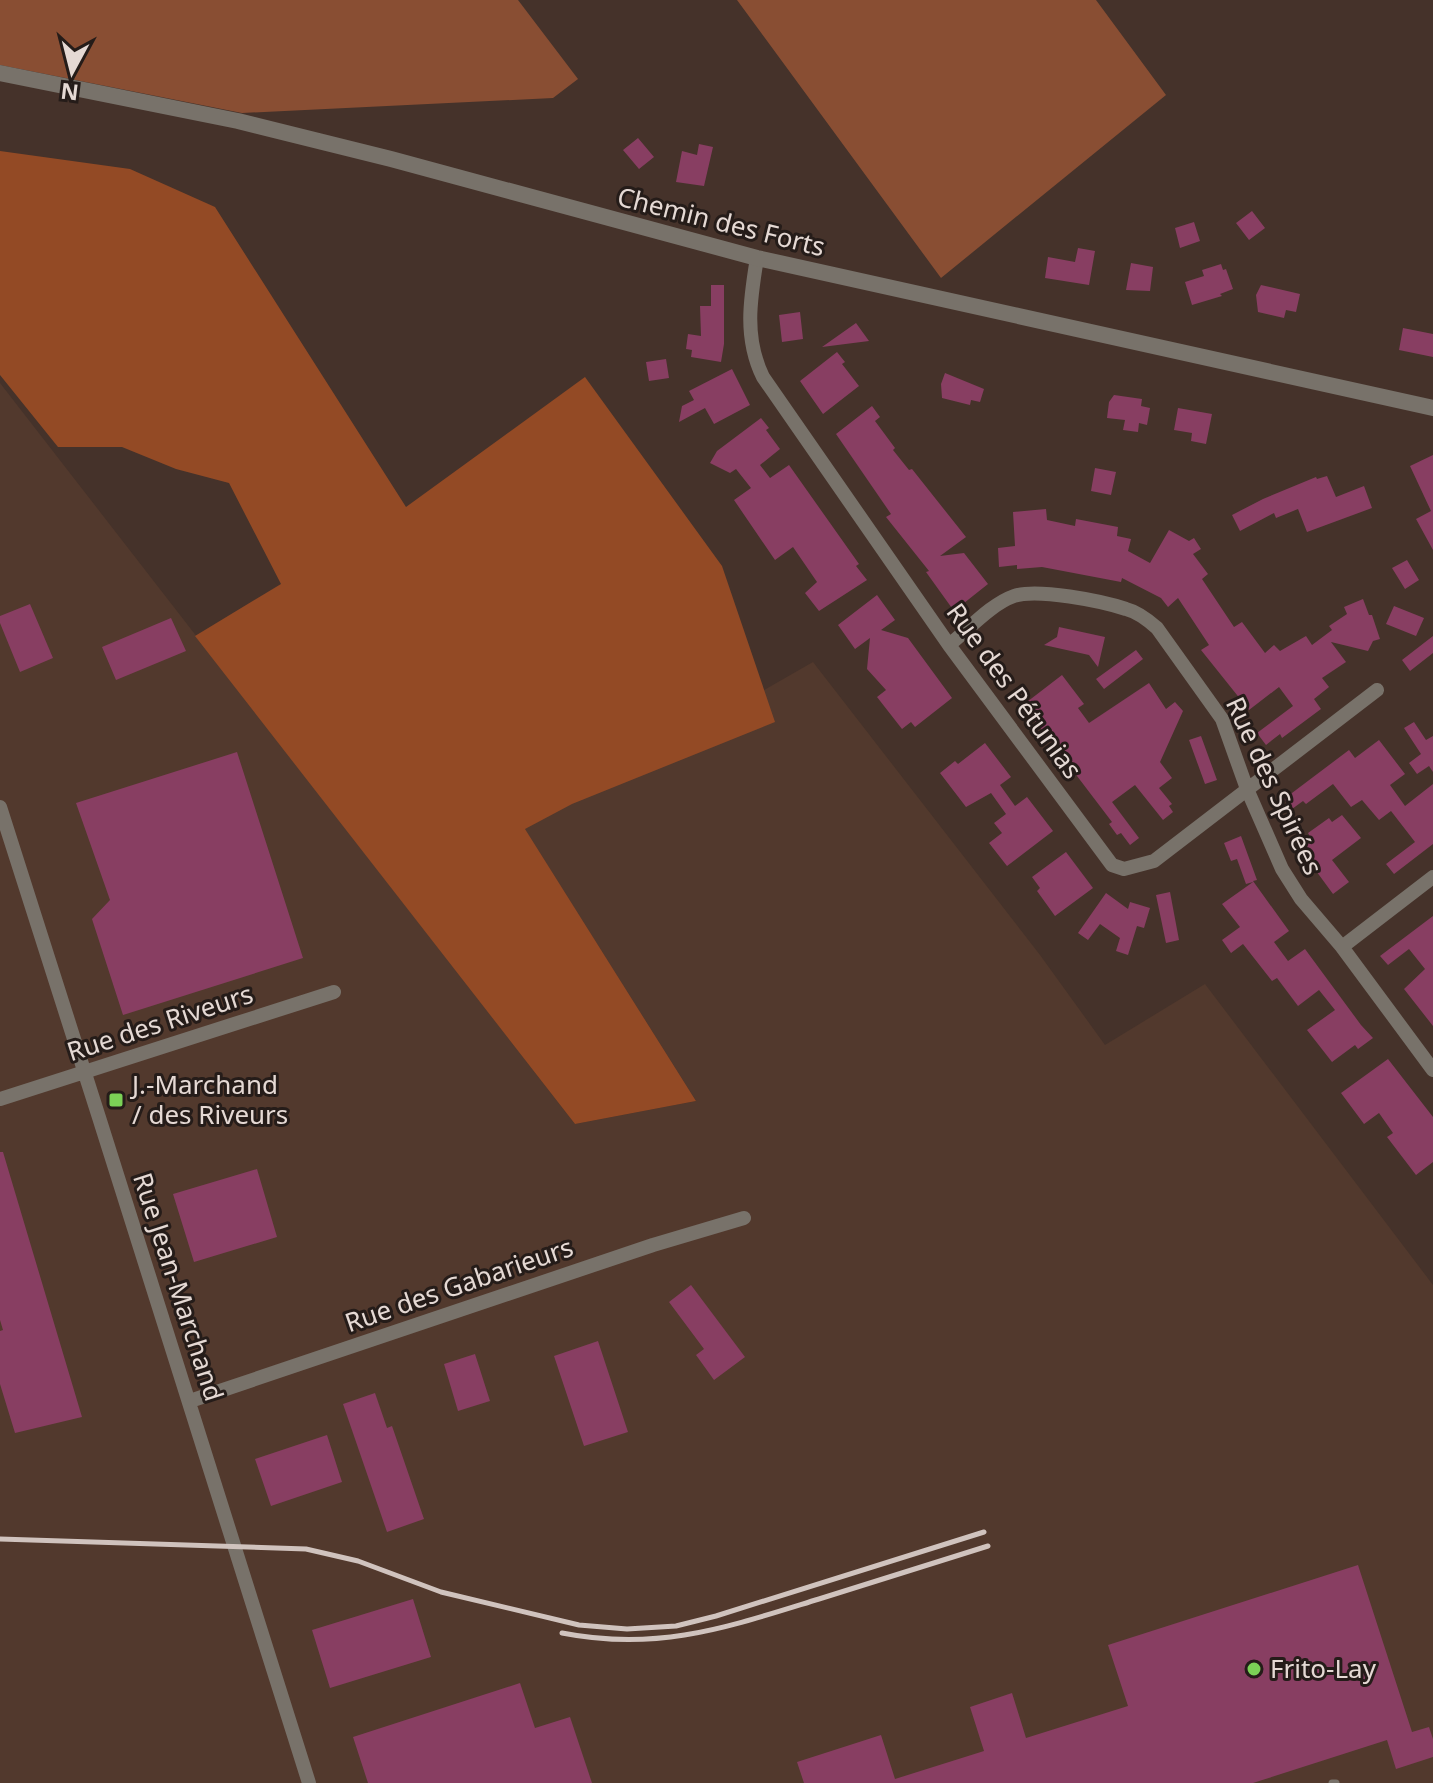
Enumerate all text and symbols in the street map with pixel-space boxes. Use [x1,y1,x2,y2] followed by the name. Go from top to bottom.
[32,32,112,112] north arrow
[59,77,80,109] text: N
[614,178,829,264] street label: Chemin des Forts
[939,595,1091,786] street label: Rue des Pétunias
[1218,691,1332,880] street label: Rue des Spirées
[62,975,257,1069] street label: Rue des Riveurs
[129,1066,288,1132] place label: J.-Marchand / des Riveurs
[107,1091,125,1109] marker: J.-Marchand / des Riveurs
[125,1168,233,1405] street label: Rue Jean-Marchand
[340,1228,578,1340] street label: Rue des Gabarieurs
[1270,1650,1377,1686] place label: Frito-Lay
[1245,1660,1263,1678] marker: Frito-Lay

